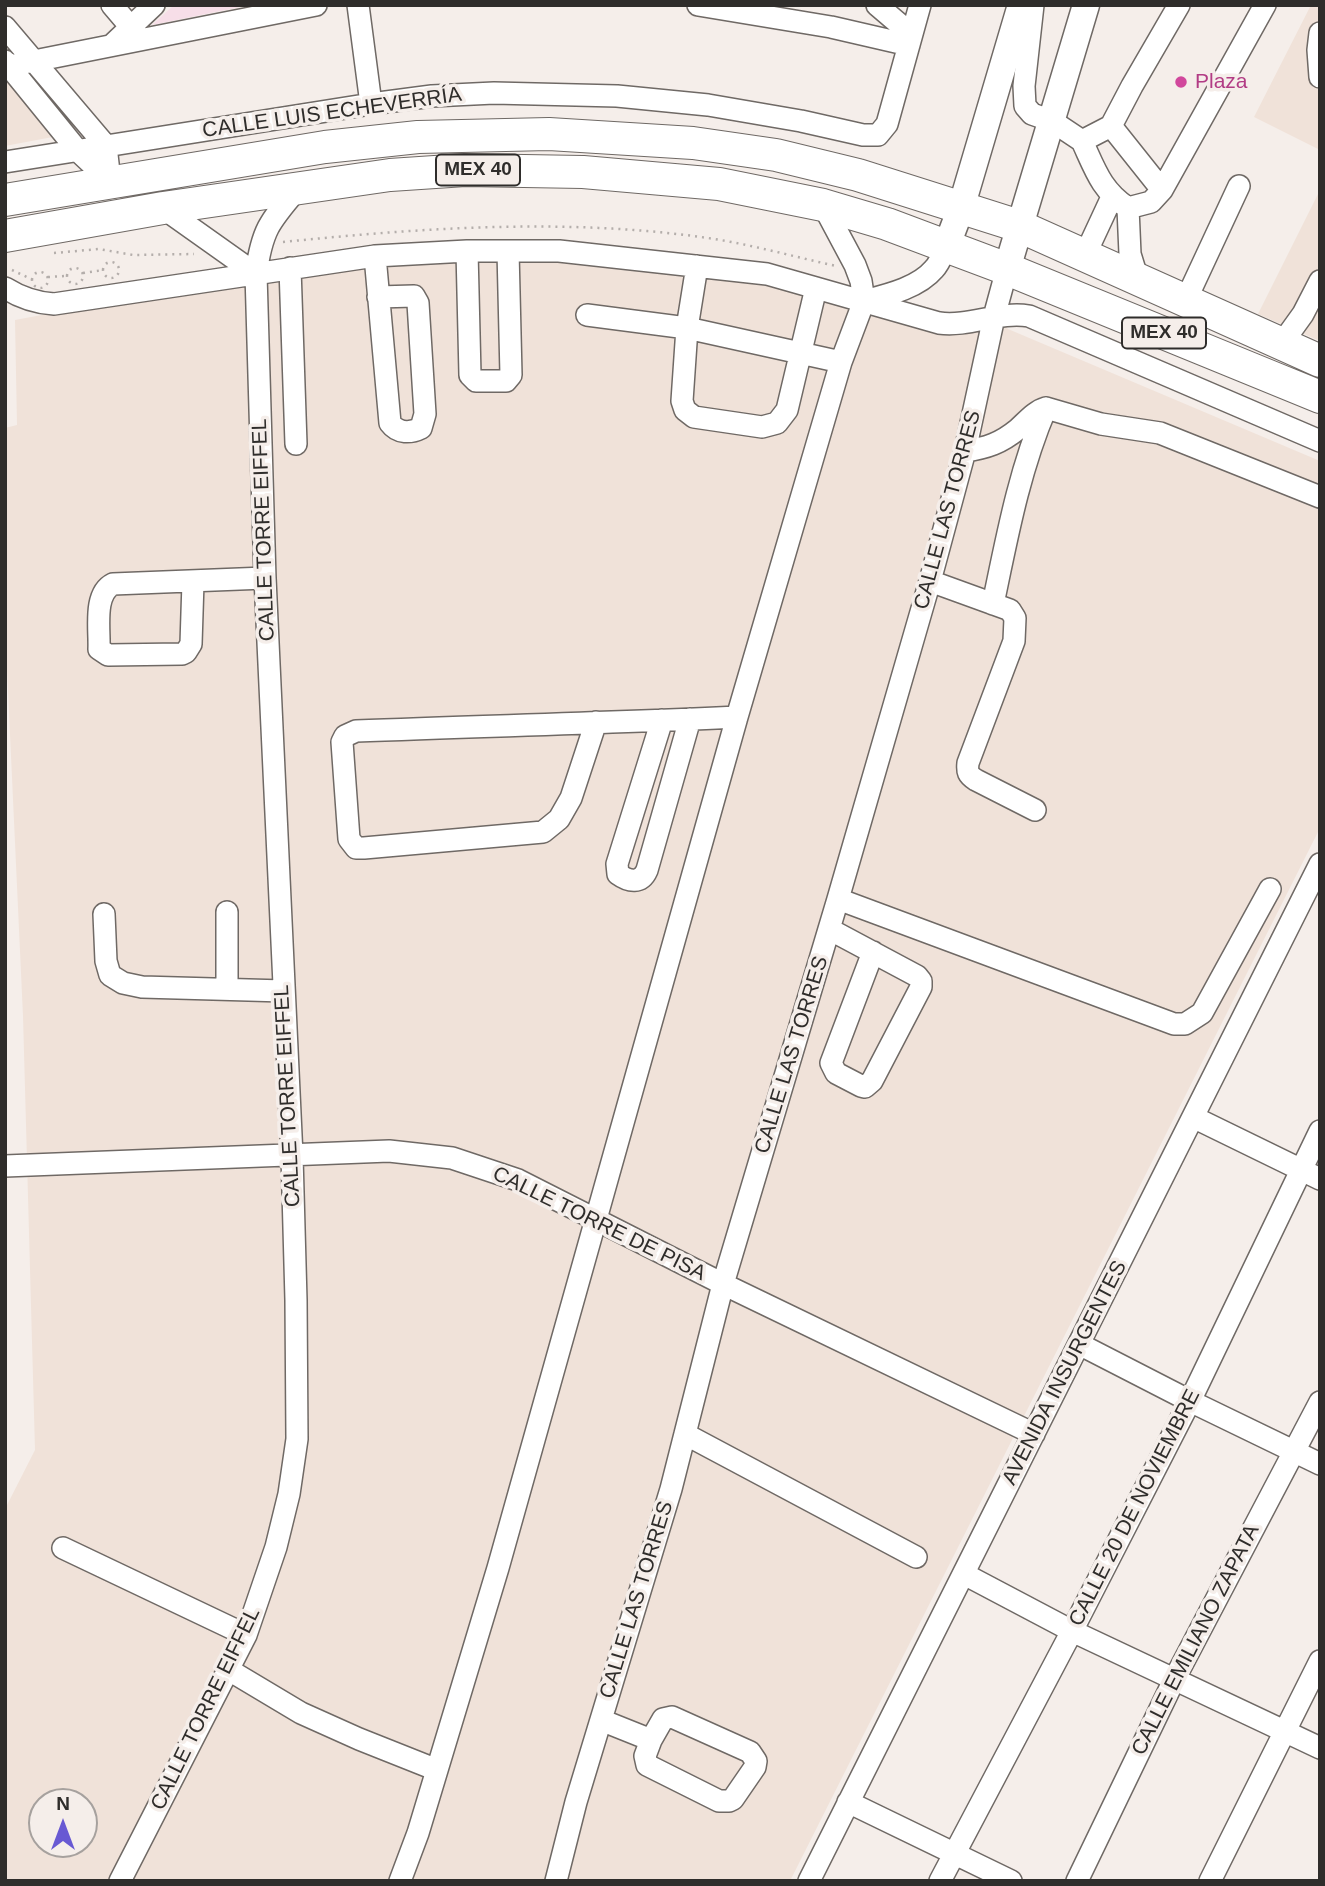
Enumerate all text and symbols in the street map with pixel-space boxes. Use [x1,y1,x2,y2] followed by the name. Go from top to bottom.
[1195,69,1248,95] place label: Plaza
[1173,74,1189,90] marker: Plaza
[201,82,463,144] street label: CALLE LUIS ECHEVERRÍA
[436,154,520,186] road number: MEX 40
[1122,318,1206,348] road number: MEX 40
[909,408,987,612] street label: CALLE LAS TORRES
[248,418,280,642] street label: CALLE TORRE EIFFEL
[750,953,834,1157] street label: CALLE LAS TORRES
[270,984,306,1208] street label: CALLE TORRE EIFFEL
[488,1161,710,1287] street label: CALLE TORRE DE PISA
[997,1257,1133,1489] street label: AVENIDA INSURGENTES
[1064,1385,1206,1631] street label: CALLE 20 DE NOVIEMBRE
[595,1498,679,1702] street label: CALLE LAS TORRES
[1127,1520,1265,1760] street label: CALLE EMILIANO ZAPATA
[146,1603,266,1815] street label: CALLE TORRE EIFFEL
[28,1788,98,1858] north arrow
[56,1793,70,1814] text: N

